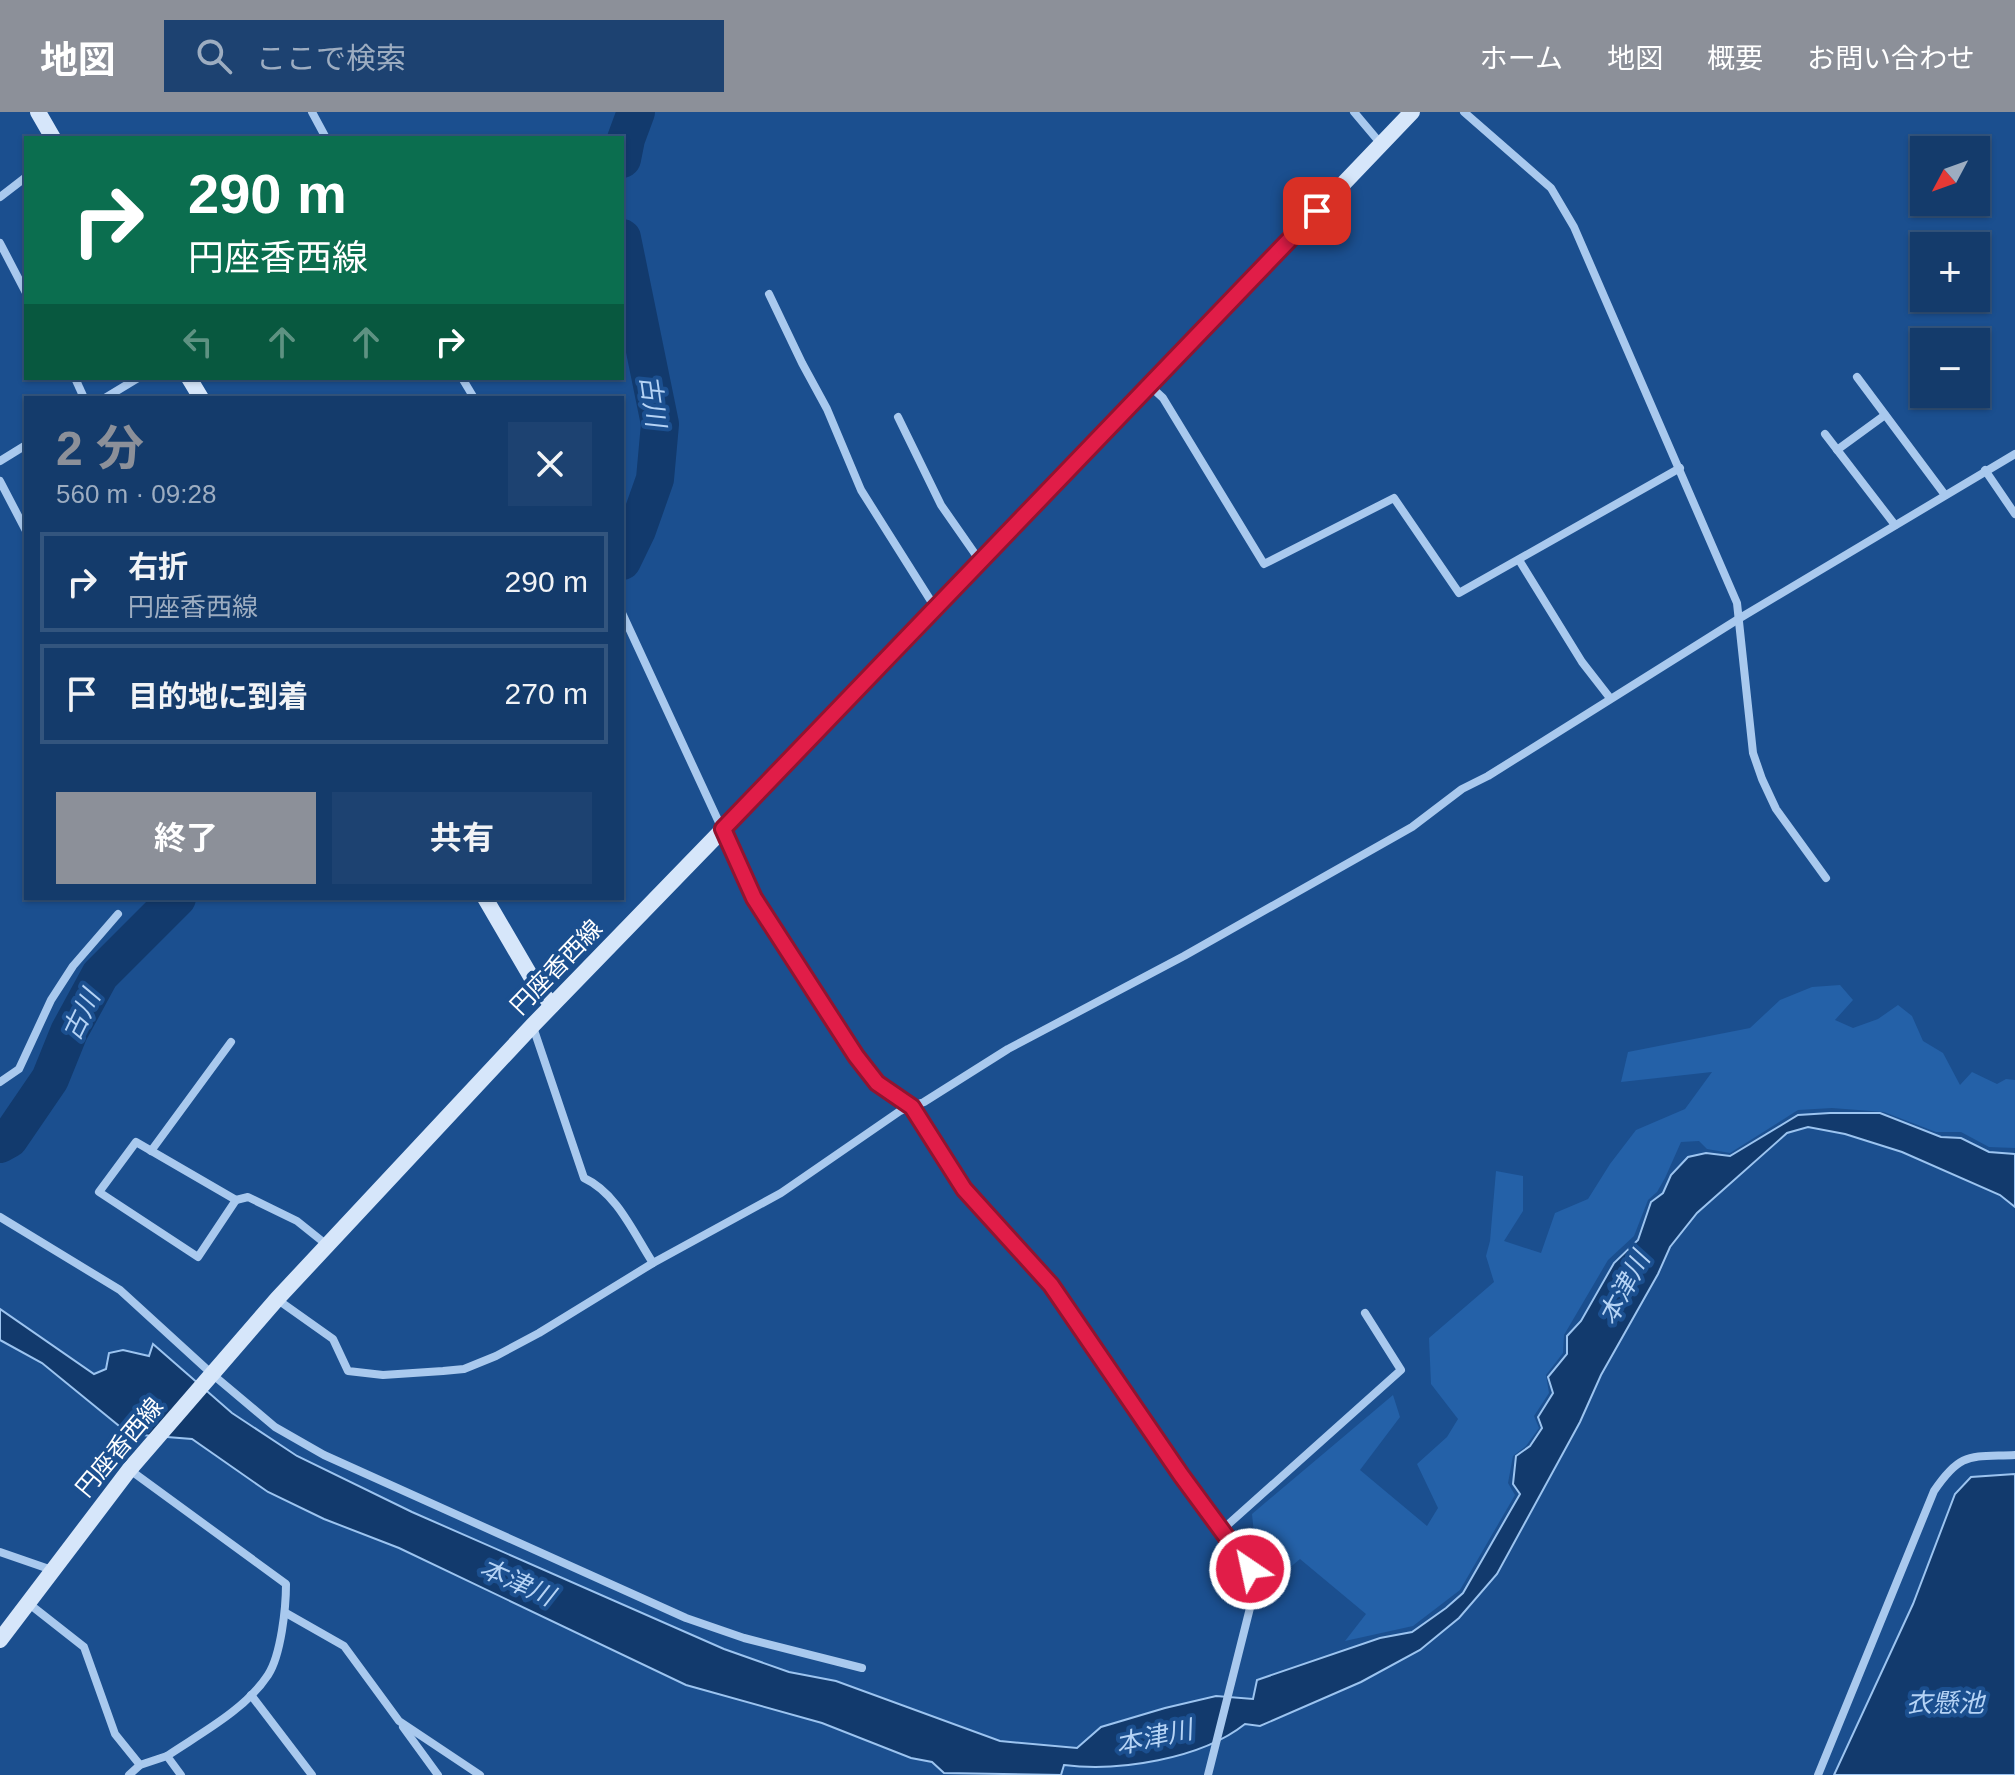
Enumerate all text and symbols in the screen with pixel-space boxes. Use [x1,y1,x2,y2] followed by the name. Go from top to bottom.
[164,20,724,92] search box
[192,34,236,78] icon: search
[40,39,116,81] text: 地図
[256,42,406,75] text: ここで検索
[1480,43,1563,74] text: ホーム
[1607,43,1663,74] text: 地図
[1707,43,1763,74] text: 概要
[1807,43,1975,74] text: お問い合わせ
[1910,136,1990,216] north arrow
[1910,136,1990,408] map controls
[188,162,347,225] text: 290 m
[56,168,160,272] icon: right
[1283,177,1351,245] pin
[1295,189,1339,233] icon: arrive
[1910,232,1990,312] button: +
[188,237,368,278] text: 円座香西線
[176,320,220,364] icon: left
[260,320,304,364] icon: ahead
[344,320,388,364] icon: ahead
[428,320,472,364] icon: right
[1910,328,1990,408] button: −
[635,373,672,432] water label: 古川
[56,422,144,475] text: 2 分
[508,422,592,506] button: close
[56,479,216,509] text: 560 m · 09:28
[128,550,188,583] text: 右折
[60,560,104,604] icon: right
[505,565,588,598] text: 290 m
[128,592,258,622] text: 円座香西線
[60,672,104,716] icon: arrive
[505,677,588,710] text: 270 m
[128,680,308,713] text: 目的地に到着
[56,792,316,884] button: 終了
[332,792,592,884] button: 共有
[505,914,607,1020] street label: 円座香西線
[56,982,107,1045] water label: 古川
[1592,1244,1657,1329] water label: 本津川
[70,1392,168,1502] street label: 円座香西線
[1208,1527,1292,1611] position arrow
[475,1552,561,1613] water label: 本津川
[1906,1688,1987,1718] water label: 衣懸池
[1113,1714,1198,1760] water label: 本津川

